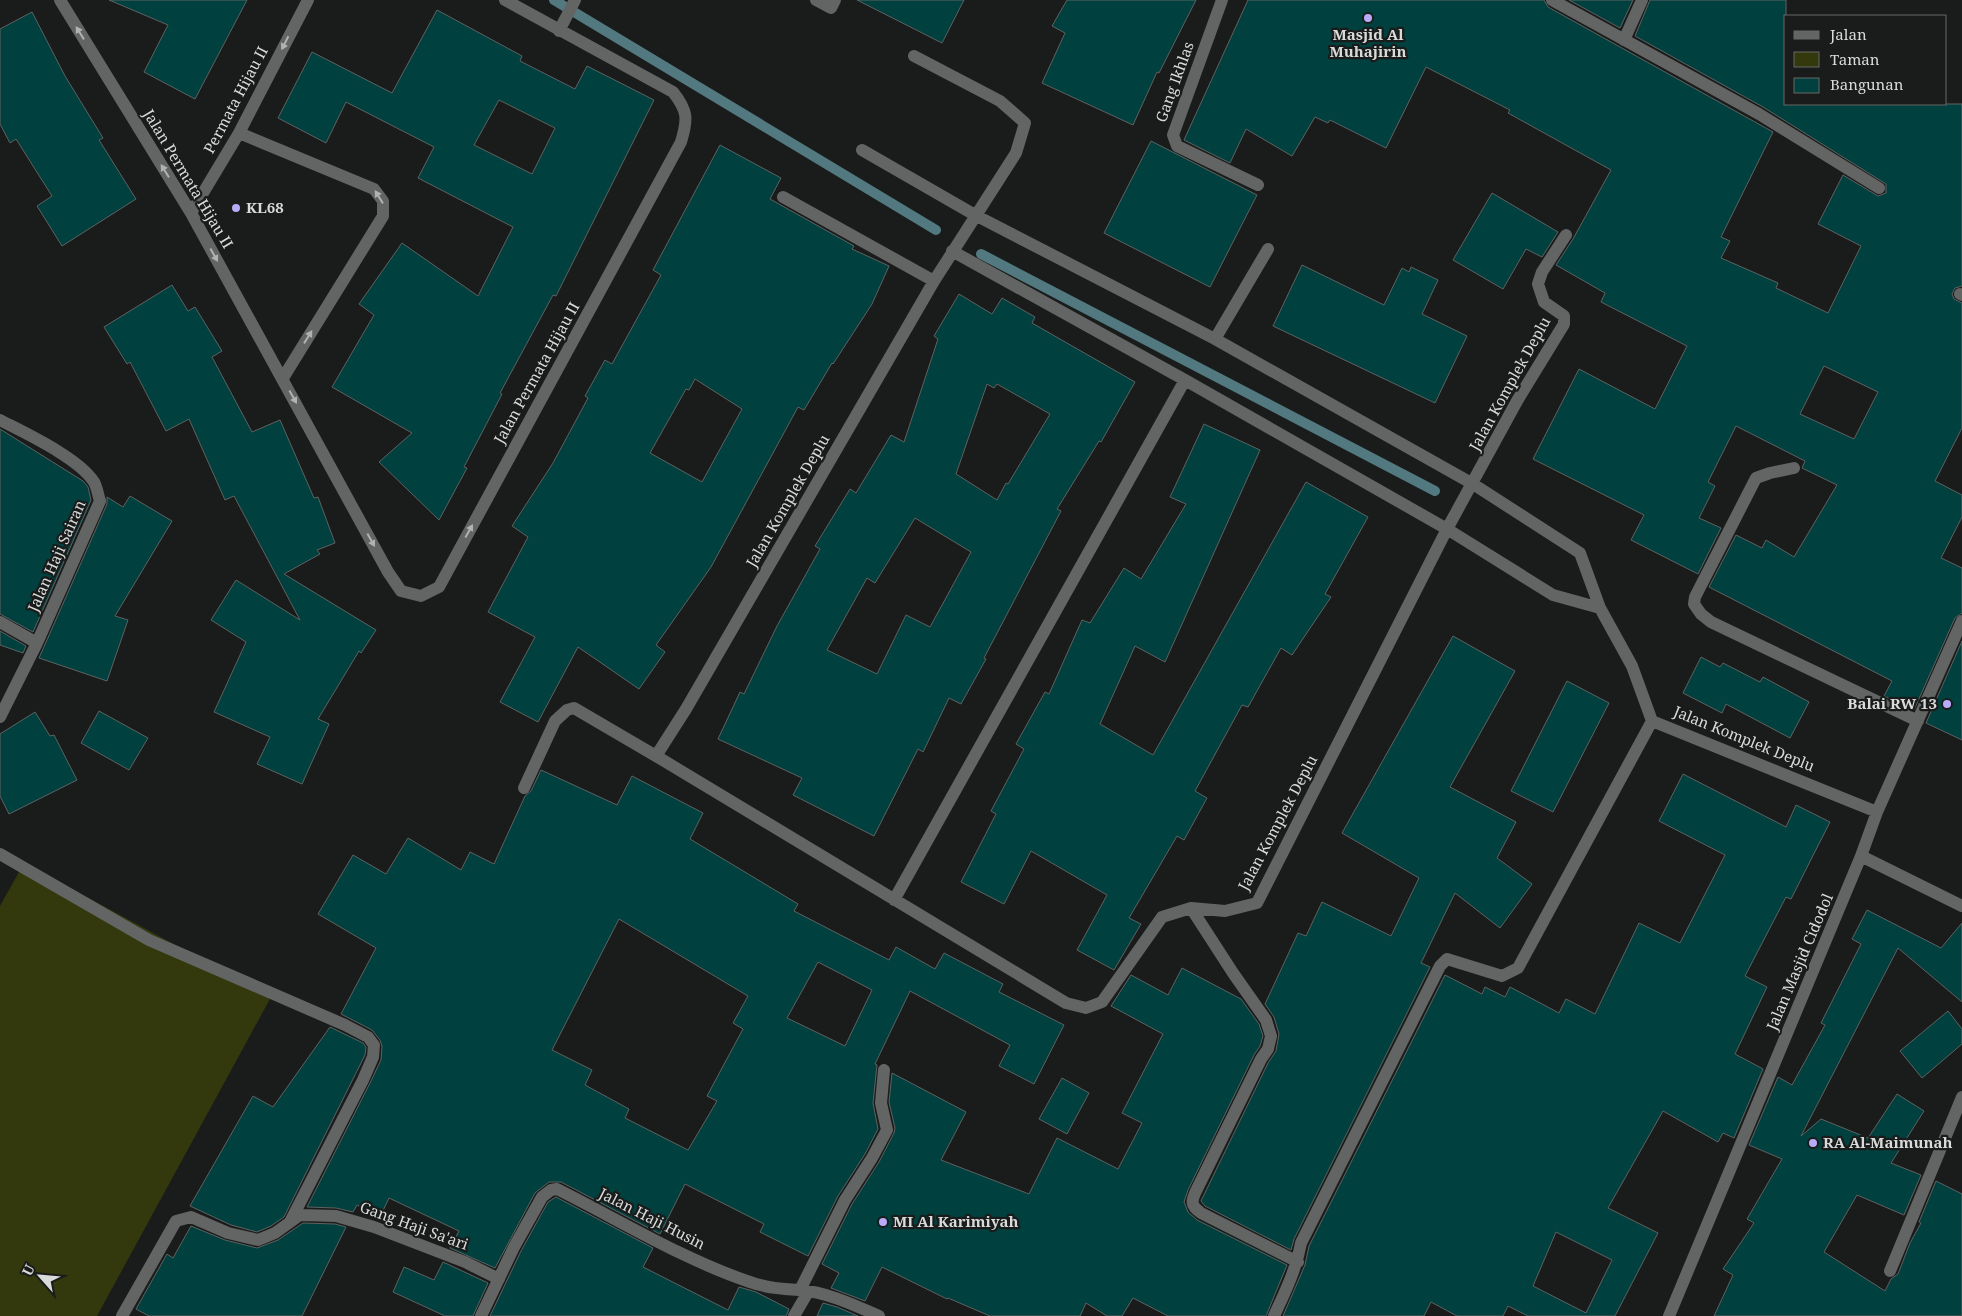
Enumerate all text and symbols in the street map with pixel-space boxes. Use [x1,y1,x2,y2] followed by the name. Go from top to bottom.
[1362,12,1374,24] marker: Masjid Al Muhajirin
[1784,15,1947,105] legend
[1330,24,1406,61] place label: Masjid Al Muhajirin
[1829,24,1867,44] text: Jalan
[75,26,85,39] one-way arrow
[281,36,289,51] one-way arrow
[1150,38,1198,125] street label: Gang Ikhlas
[198,43,272,157] street label: Permata Hijau II
[1830,49,1880,69] text: Taman
[1830,74,1904,94] text: Bangunan
[139,104,238,252] street label: Jalan Permata Hijau II
[160,165,170,178] one-way arrow
[374,190,383,204] one-way arrow
[246,197,284,217] place label: KL68
[230,202,242,214] marker: KL68
[210,248,218,263] one-way arrow
[488,298,583,448] street label: Jalan Permata Hijau II
[1463,312,1555,455] street label: Jalan Komplek Deplu
[304,330,313,343] one-way arrow
[289,390,297,405] one-way arrow
[740,430,834,571] street label: Jalan Komplek Deplu
[22,496,90,616] street label: Jalan Haji Sairan
[465,524,473,539] one-way arrow
[367,533,375,547] one-way arrow
[1847,693,1937,713] place label: Balai RW 13
[1941,698,1953,710] marker: Balai RW 13
[1670,700,1818,776] street label: Jalan Komplek Deplu
[1233,751,1321,895] street label: Jalan Komplek Deplu
[1761,890,1837,1034] street label: Jalan Masjid Cidodol
[1823,1132,1952,1152] place label: RA Al-Maimunah
[1807,1137,1819,1149] marker: RA Al-Maimunah
[595,1182,709,1254] street label: Jalan Haji Husin
[357,1196,471,1254] street label: Gang Haji Sa'ari
[893,1211,1019,1231] place label: MI Al Karimiyah
[877,1216,889,1228] marker: MI Al Karimiyah
[15,1251,65,1301] north arrow
[17,1260,39,1279] text: U

